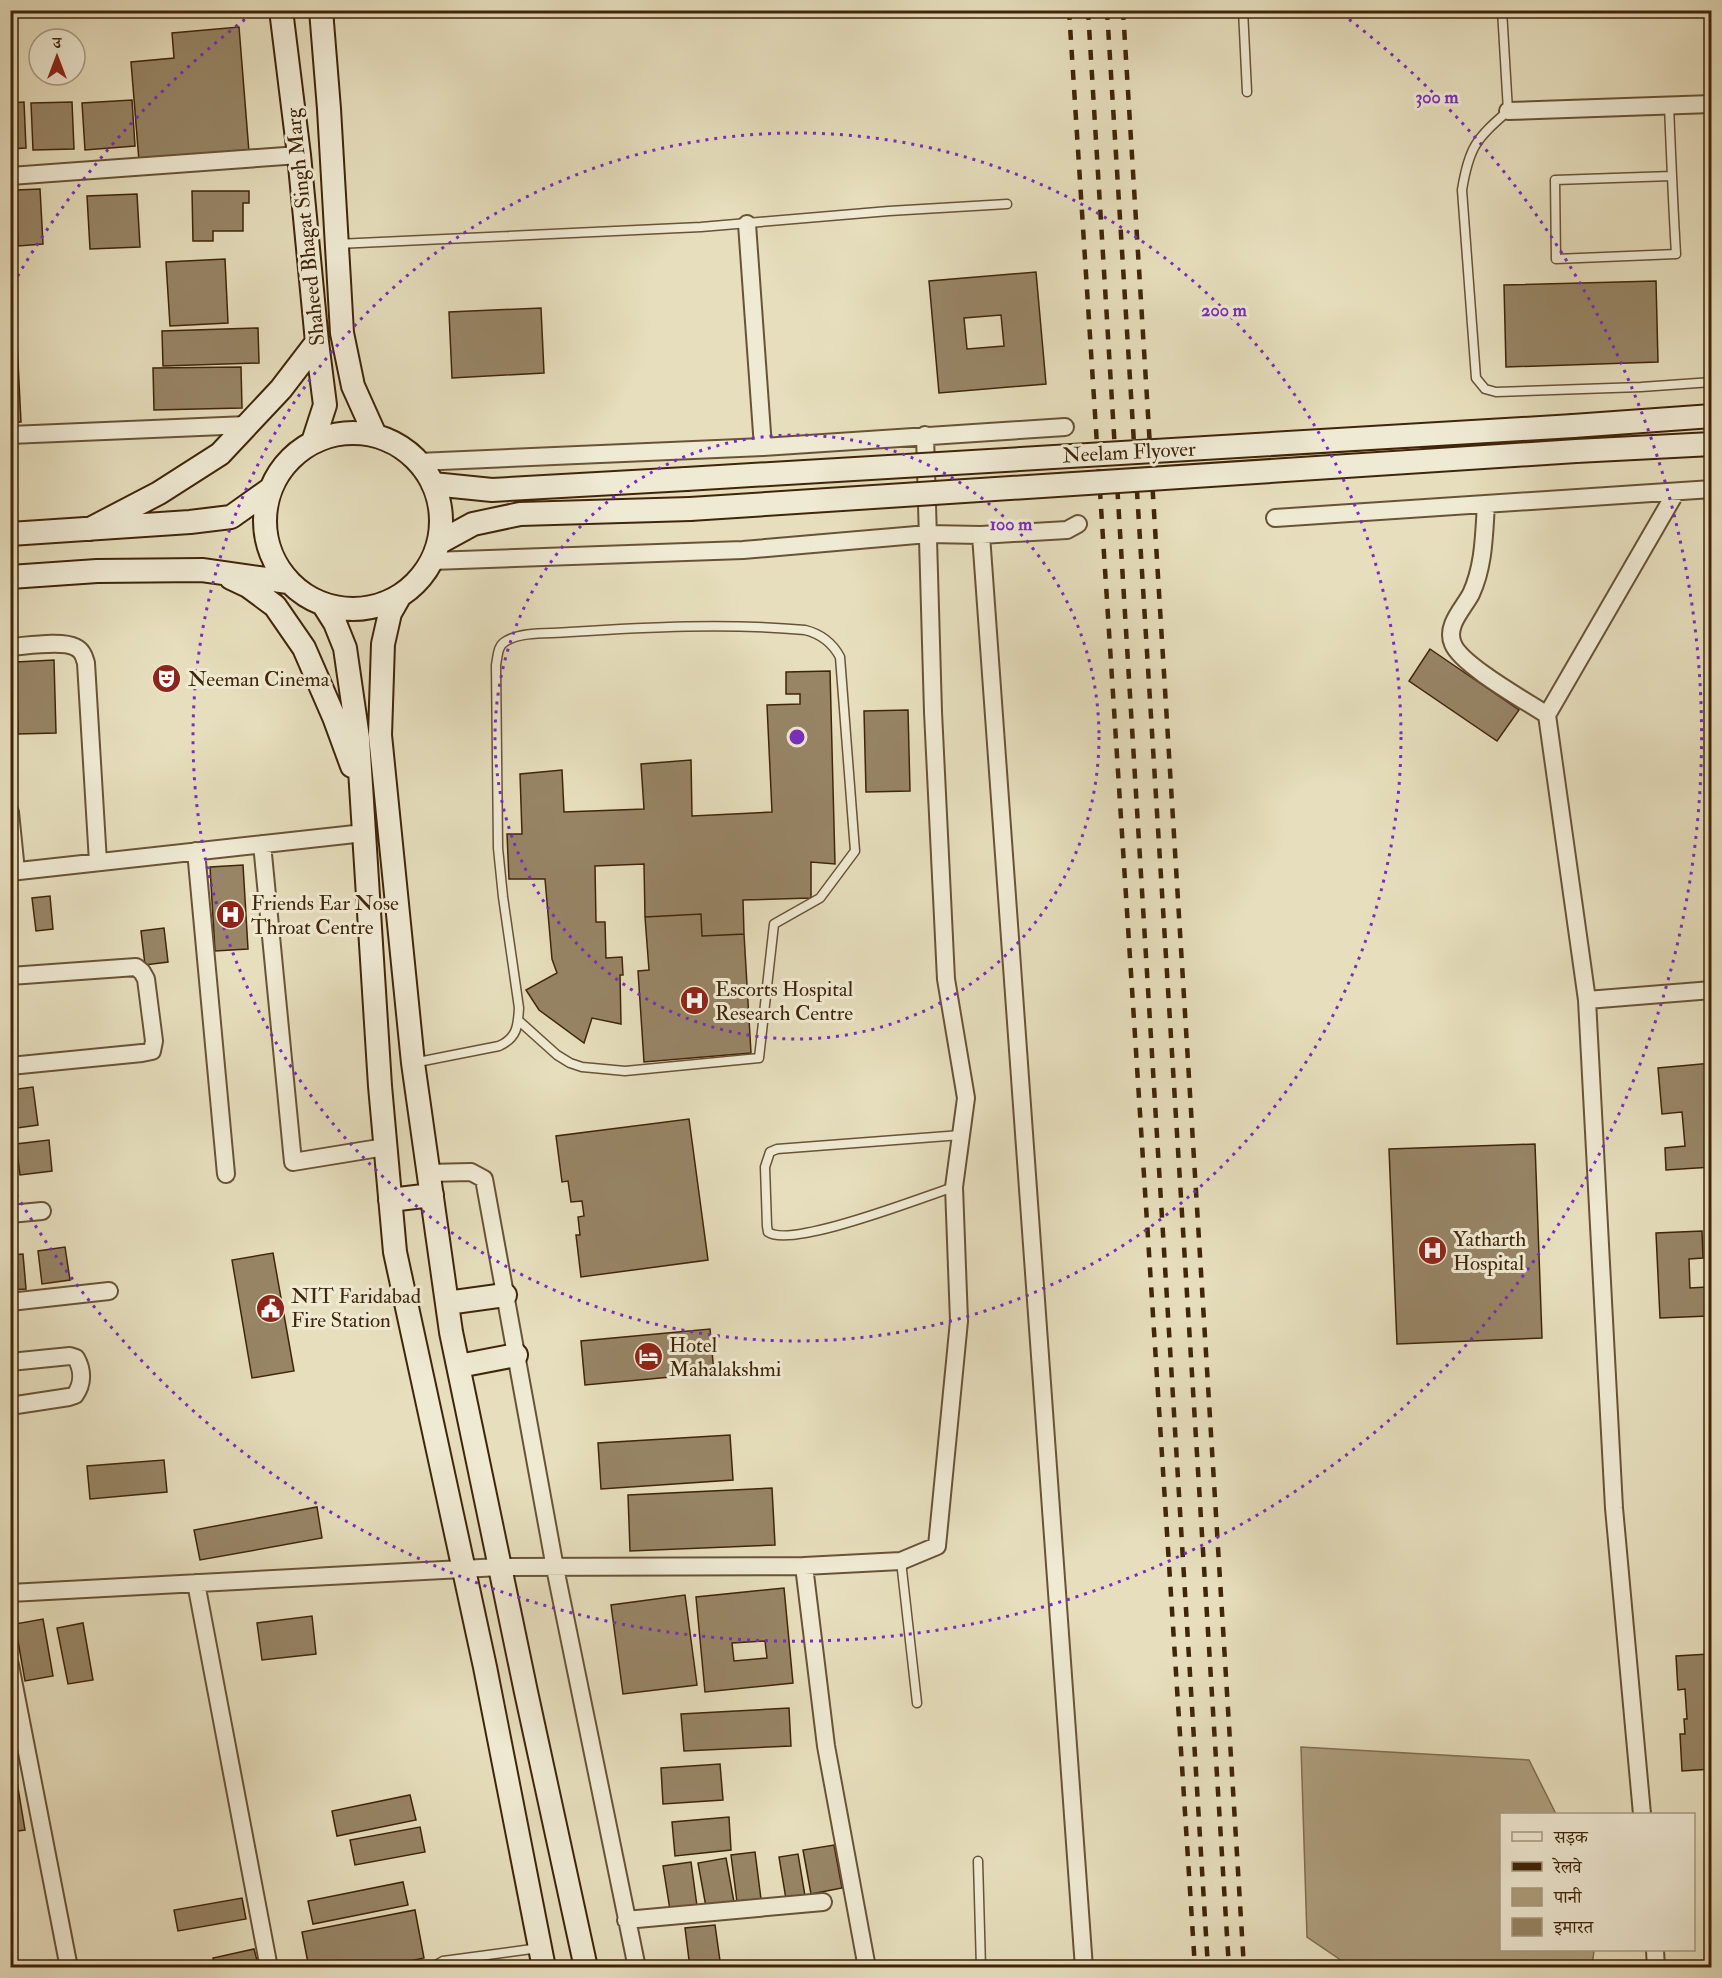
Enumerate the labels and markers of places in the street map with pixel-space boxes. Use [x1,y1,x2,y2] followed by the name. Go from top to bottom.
[151,663,183,695] theatre icon: Neeman Cinema
[188,666,330,693] place label: Neeman Cinema
[787,727,807,747] centre of rings
[251,890,399,941] place label: Friends Ear Nose Throat Centre
[214,899,246,931] hospital icon: Friends Ear Nose Throat Centre
[715,976,854,1027] place label: Escorts Hospital Research Centre
[678,985,710,1017] hospital icon: Escorts Hospital Research Centre
[1453,1226,1526,1277] place label: Yatharth Hospital
[1416,1235,1448,1267] hospital icon: Yatharth Hospital
[291,1283,422,1334] place label: NIT Faridabad Fire Station
[254,1292,286,1324] public building icon: NIT Faridabad Fire Station
[669,1332,782,1383] place label: Hotel Mahalakshmi
[632,1341,664,1373] hotel icon: Hotel Mahalakshmi

